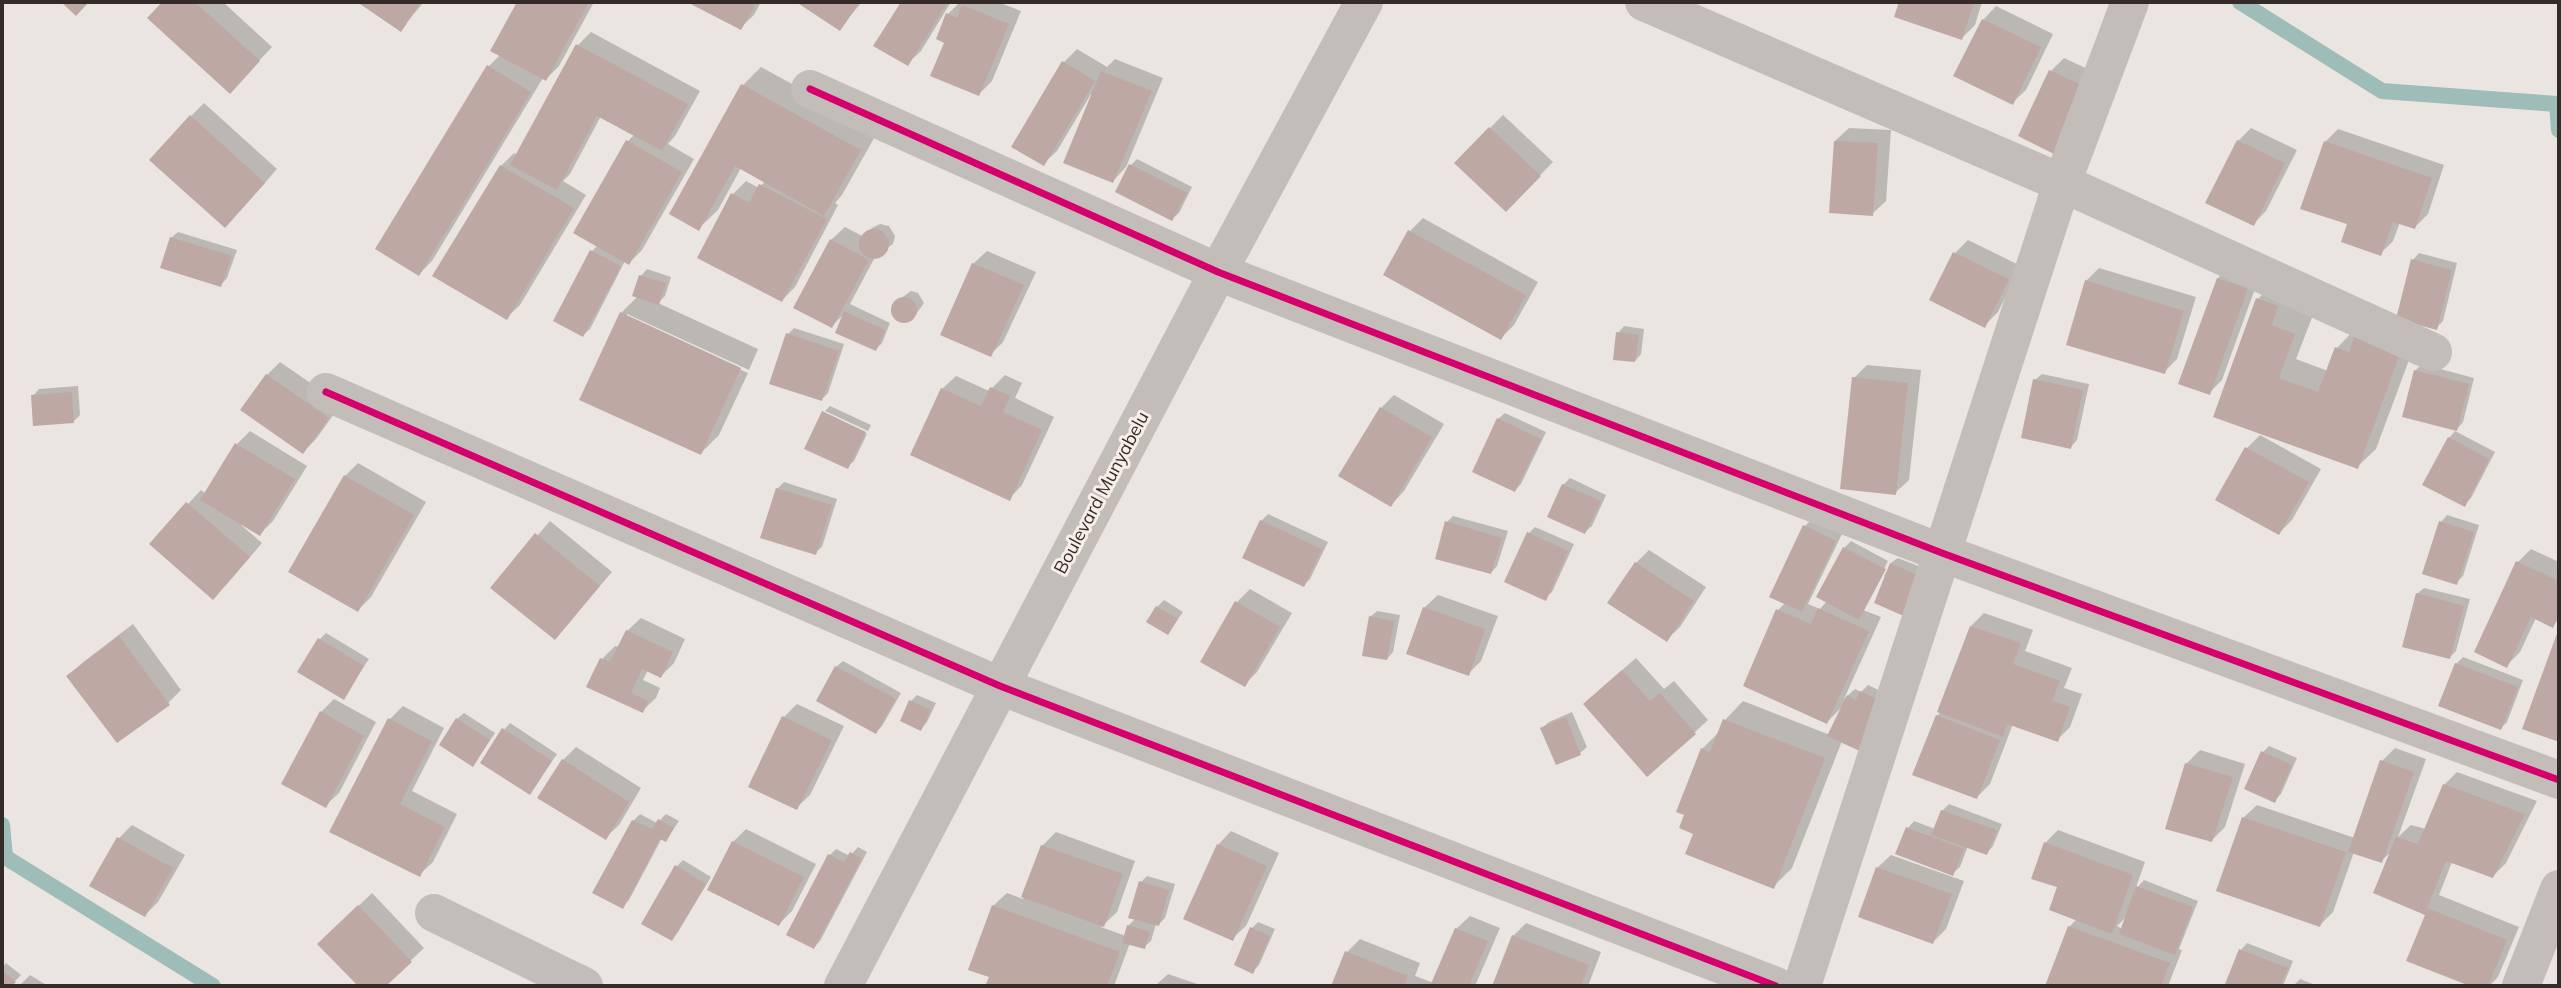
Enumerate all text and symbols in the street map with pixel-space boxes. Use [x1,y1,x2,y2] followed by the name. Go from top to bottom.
[1050,408,1154,578] street label: Boulevard Munyabelu

